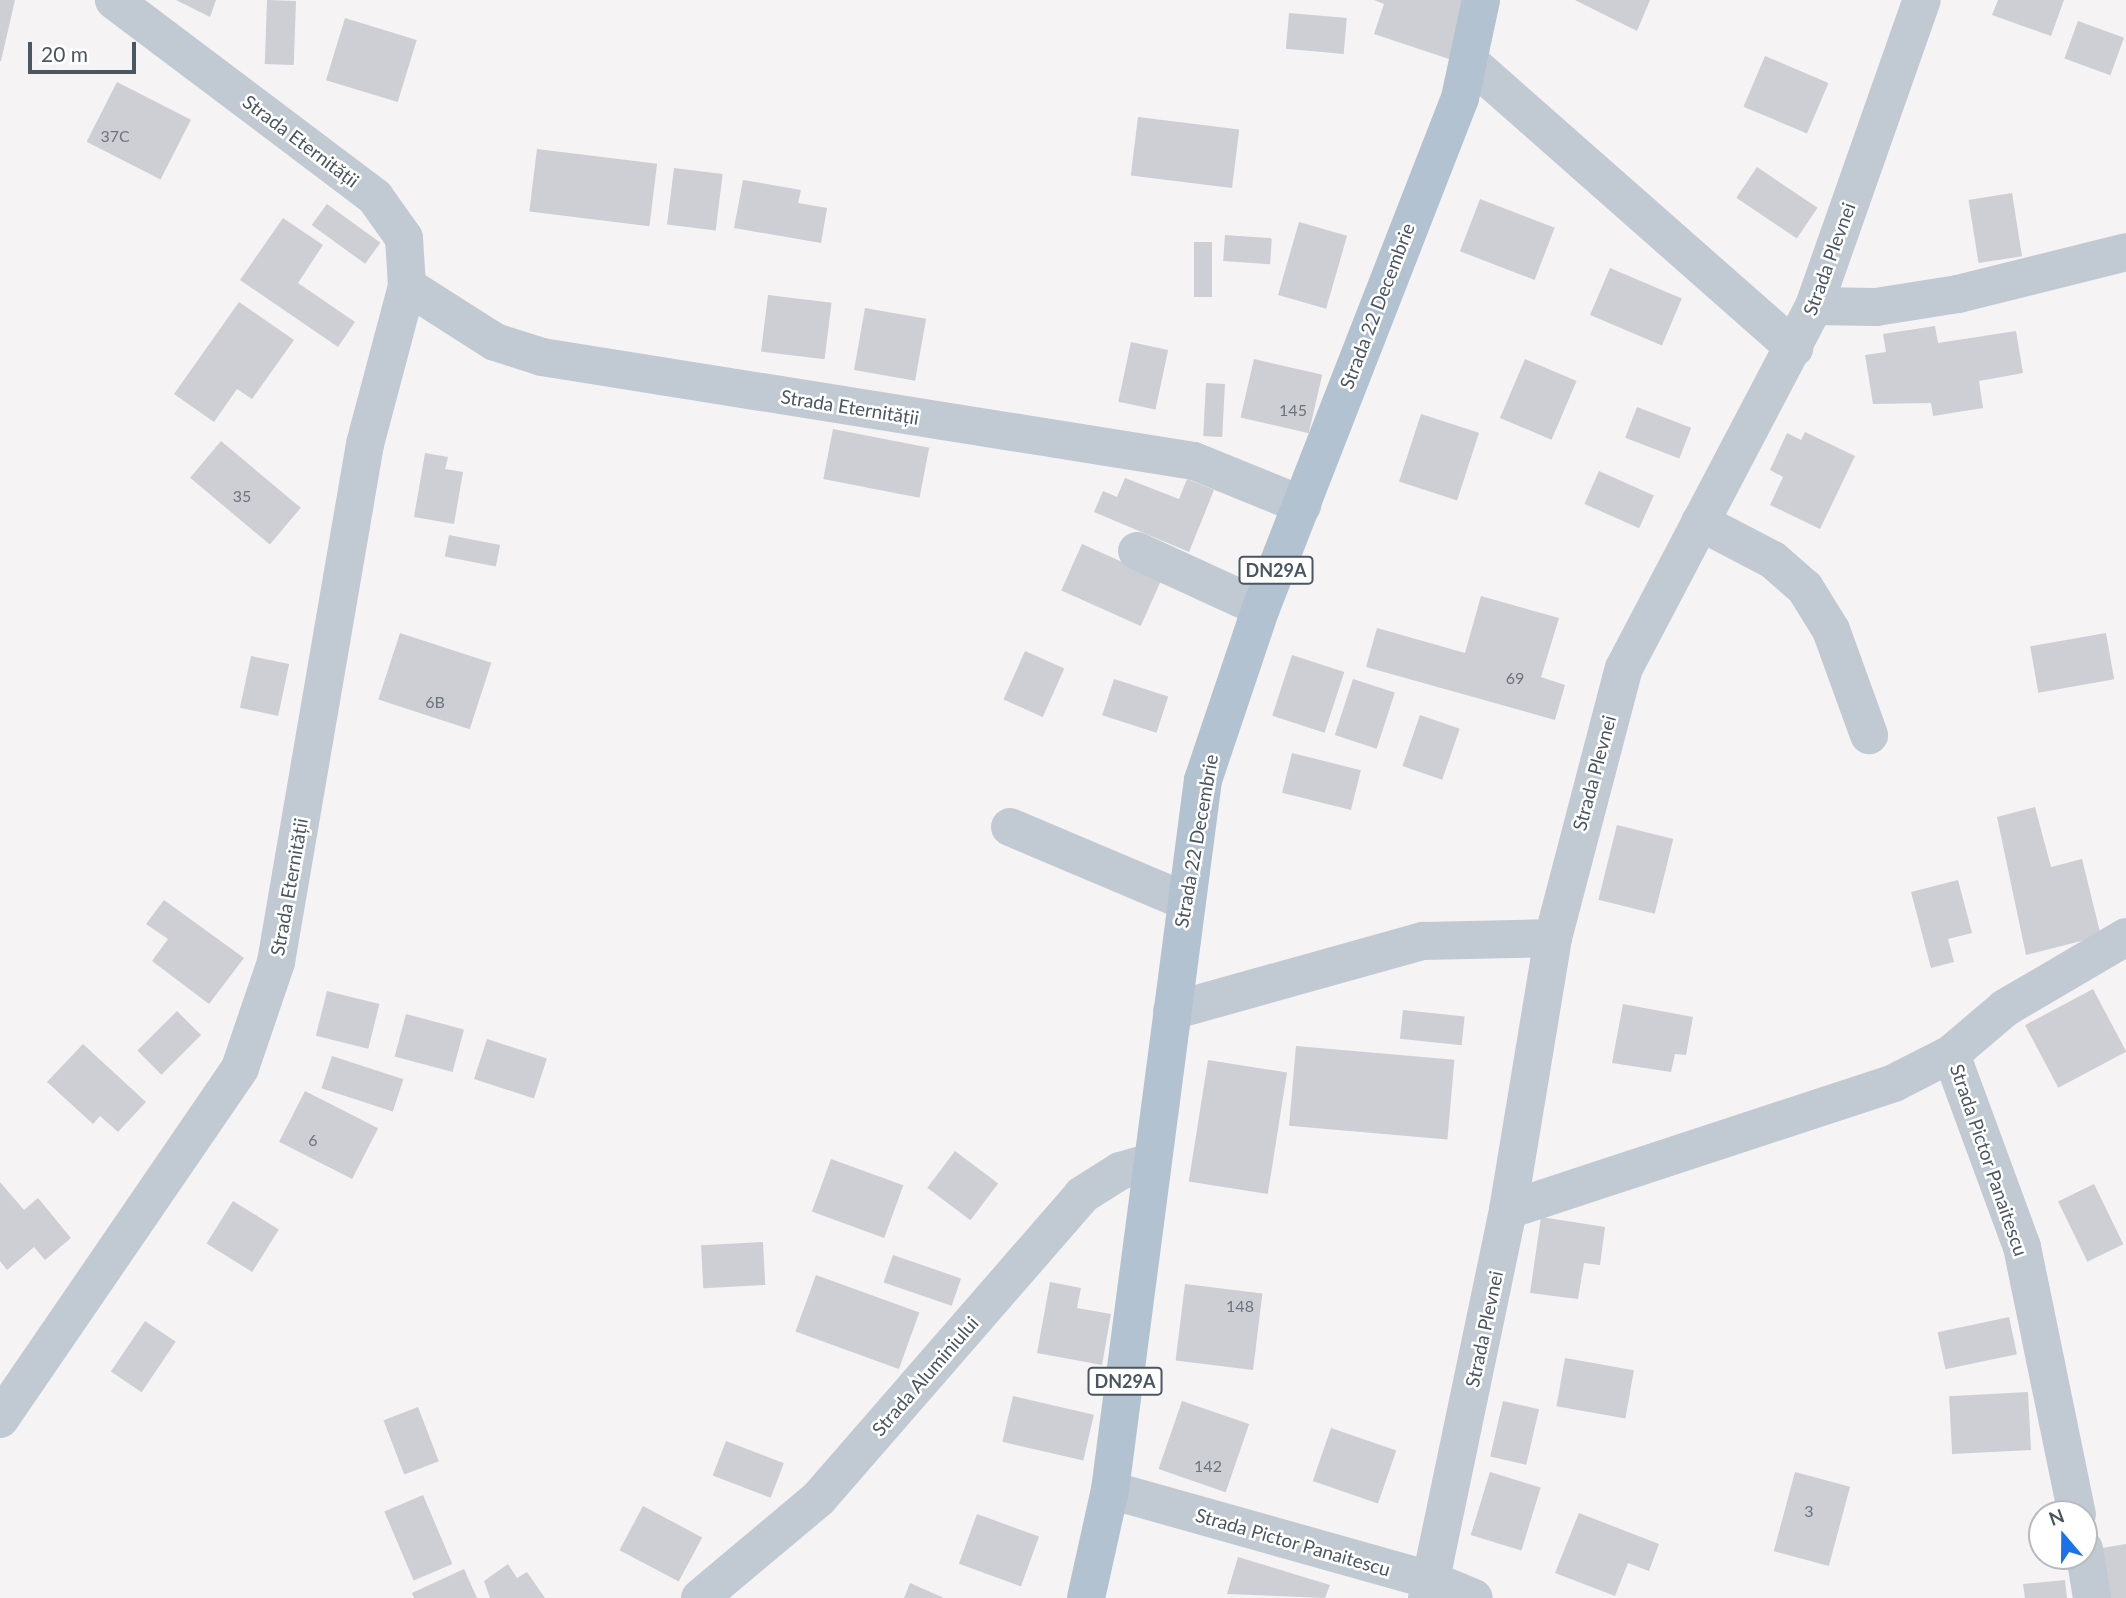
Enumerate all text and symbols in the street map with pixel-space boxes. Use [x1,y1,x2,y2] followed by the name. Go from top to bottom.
[32,28,140,72] scale bar
[41,41,88,66] text: 20 m
[239,90,363,192] street label: Strada Eternității
[100,126,130,146] house number: 37C
[1798,199,1860,319] street label: Strada Plevnei
[1335,220,1419,392] street label: Strada 22 Decembrie
[779,385,921,429] street label: Strada Eternității
[1279,400,1307,420] house number: 145
[233,486,251,506] house number: 35
[1238,556,1314,584] road number: DN29A
[1506,668,1524,688] house number: 69
[425,692,445,712] house number: 6B
[1568,713,1620,833] street label: Strada Plevnei
[1170,752,1222,930] street label: Strada 22 Decembrie
[266,816,312,958] street label: Strada Eternității
[1945,1061,2033,1259] street label: Strada Pictor Panaitescu
[308,1130,318,1150] house number: 6
[1461,1269,1507,1389] street label: Strada Plevnei
[1226,1296,1254,1316] house number: 148
[867,1311,983,1441] street label: Strada Aluminiului
[1086,1366,1164,1396] road number: DN29A
[1194,1456,1222,1476] house number: 142
[2028,1500,2098,1570] north arrow
[1804,1501,1814,1521] house number: 3
[1193,1503,1393,1581] street label: Strada Pictor Panaitescu
[2046,1503,2067,1530] text: N

